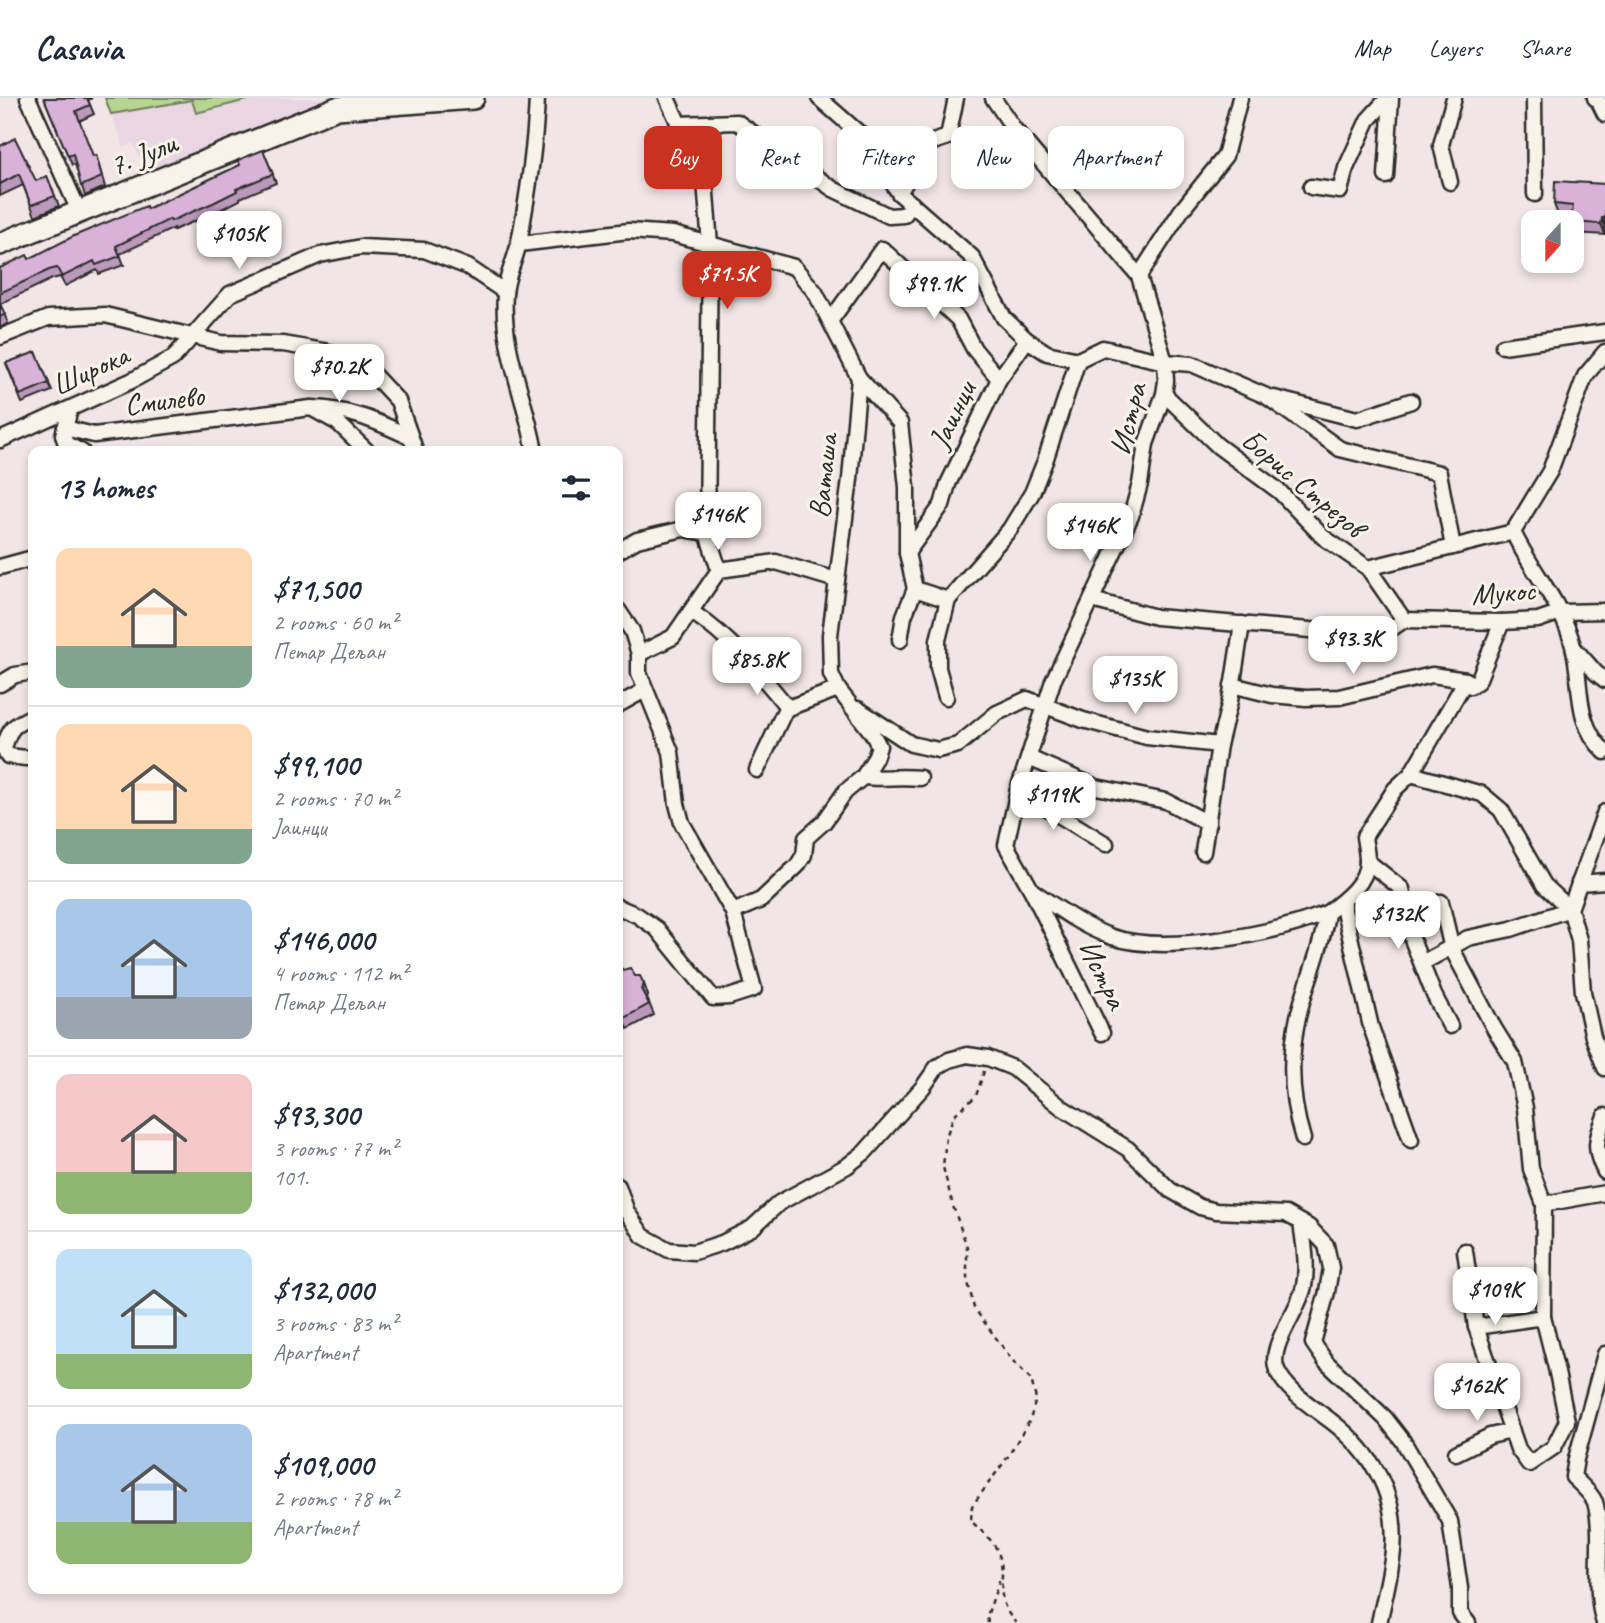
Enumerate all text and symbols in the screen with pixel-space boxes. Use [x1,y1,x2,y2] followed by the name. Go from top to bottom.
[35,27,123,69] text: Casavia
[1354,33,1391,63] text: Map
[1429,33,1482,63] text: Layers
[1520,33,1570,63] text: Share
[104,123,184,185] street label: 7. Јули
[644,126,722,189] chip: Buy
[736,126,823,189] chip: Rent
[837,126,937,189] chip: Filters
[951,126,1034,189] chip: New
[1048,126,1184,189] chip: Apartment
[1521,210,1584,273] north arrow
[1521,210,1584,273] map controls
[190,212,288,271] pin: $105K
[213,219,265,248] text: $105K
[670,252,784,311] pin: $71.5K
[698,259,756,288] text: $71.5K
[877,262,991,321] pin: $99.1K
[905,269,963,298] text: $99.1K
[45,335,137,404] street label: Широка
[282,344,396,404] pin: $70.2K
[310,352,368,381] text: $70.2K
[919,373,985,456] street label: Јаинци
[122,376,207,424] street label: Смилево
[1101,377,1156,459] street label: Истра
[1234,420,1377,549] street label: Борис Стрезов
[800,429,847,520] street label: Ваташа
[56,469,154,507] text: 13 homes
[557,469,595,507] icon: filters
[669,492,767,552] pin: $146K
[691,500,745,529] text: $146K
[1041,504,1139,563] pin: $146K
[1063,511,1117,540] text: $146K
[273,570,359,608] text: $71,500
[1470,571,1538,613] street label: Мукос
[112,576,196,660] icon: home
[273,608,397,637] text: 2 rooms · 60 m²
[1296,616,1410,676] pin: $93.3K
[1324,624,1382,653] text: $93.3K
[273,637,385,666] text: Петар Дељан
[700,638,814,697] pin: $85.8K
[728,645,786,674] text: $85.8K
[1086,656,1184,716] pin: $135K
[1109,664,1161,693] text: $135K
[273,746,359,784] text: $99,100
[112,752,196,836] icon: home
[1004,772,1102,832] pin: $119K
[1027,780,1079,809] text: $119K
[273,784,397,813] text: 2 rooms · 70 m²
[273,813,327,842] text: Јаинци
[1349,892,1447,951] pin: $132K
[1371,899,1425,928] text: $132K
[273,921,374,959] text: $146,000
[112,927,196,1011] icon: home
[1070,933,1137,1017] street label: Истра
[273,959,408,988] text: 4 rooms · 112 m²
[273,988,385,1017] text: Петар Дељан
[273,1096,360,1134] text: $93,300
[112,1102,196,1186] icon: home
[273,1134,397,1163] text: 3 rooms · 77 m²
[273,1163,309,1192] text: 101.
[1446,1268,1544,1327] pin: $109K
[273,1271,373,1309] text: $132,000
[1469,1275,1521,1304] text: $109K
[112,1277,196,1361] icon: home
[273,1309,397,1338] text: 3 rooms · 83 m²
[273,1338,358,1367] text: Apartment
[1428,1364,1526,1423] pin: $162K
[1450,1371,1504,1400] text: $162K
[273,1446,373,1484] text: $109,000
[112,1452,196,1536] icon: home
[273,1484,397,1513] text: 2 rooms · 78 m²
[273,1513,358,1542] text: Apartment

